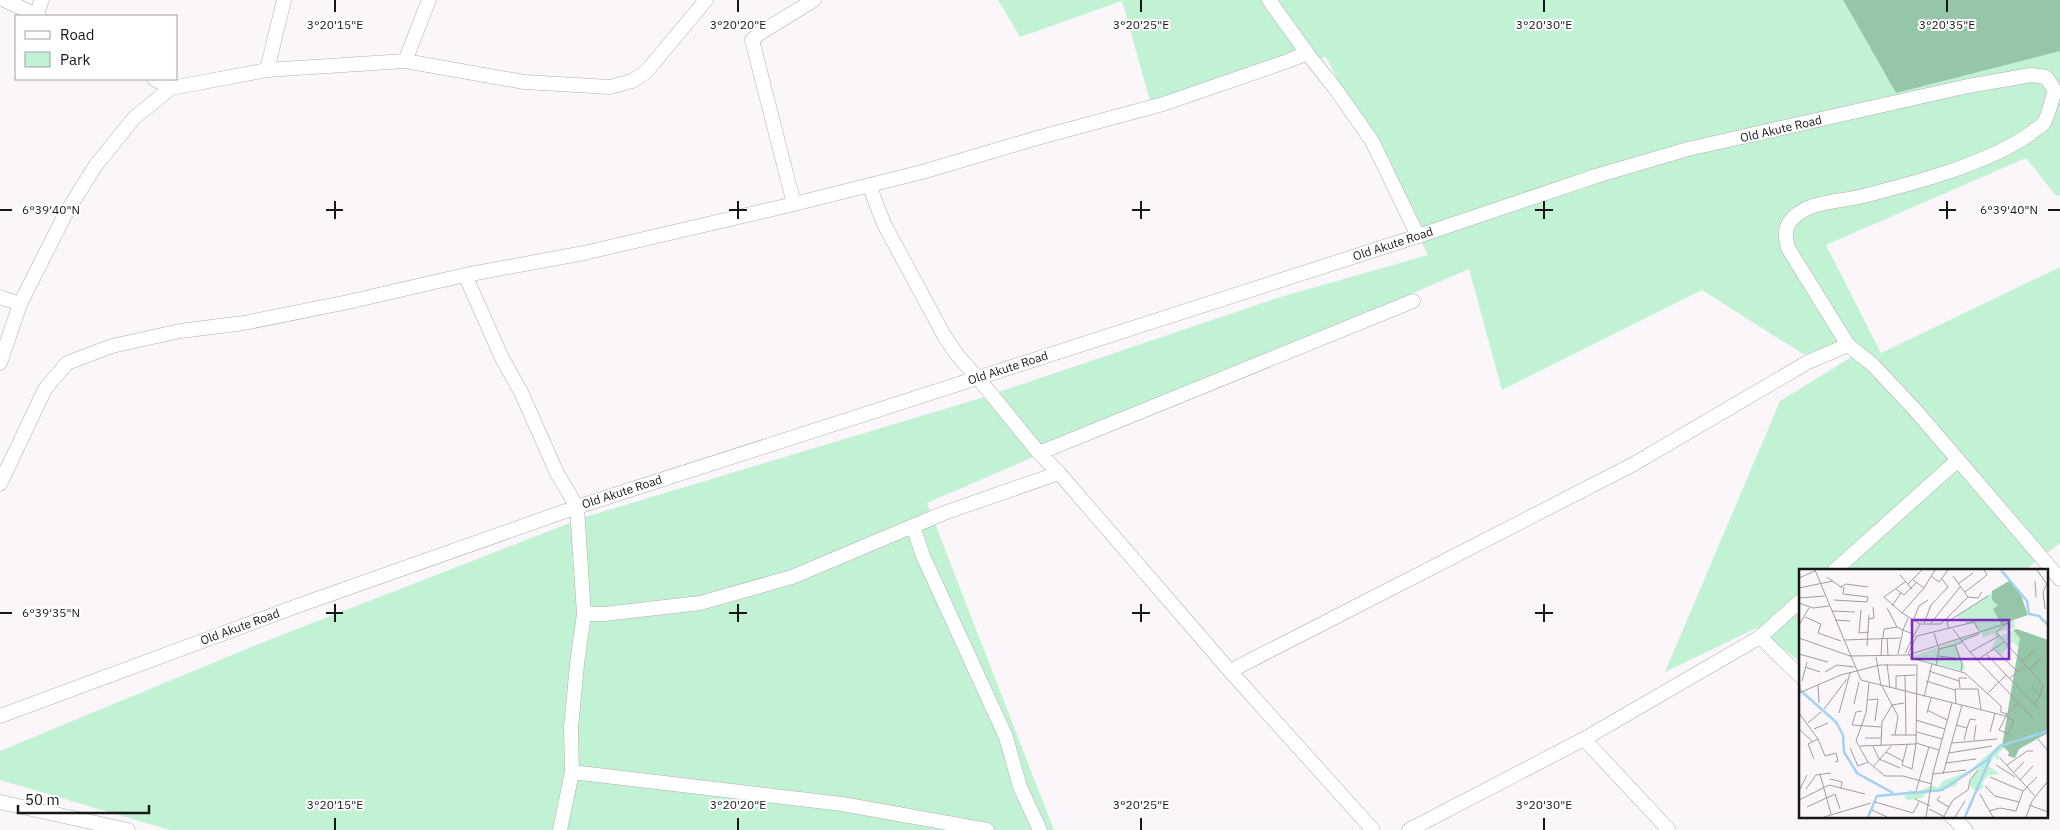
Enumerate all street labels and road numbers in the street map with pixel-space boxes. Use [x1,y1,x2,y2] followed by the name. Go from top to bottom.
[1739,112,1823,145] street label: Old Akute Road
[1351,223,1435,264] street label: Old Akute Road
[966,347,1050,388] street label: Old Akute Road
[580,471,664,512] street label: Old Akute Road
[198,605,282,648] street label: Old Akute Road

